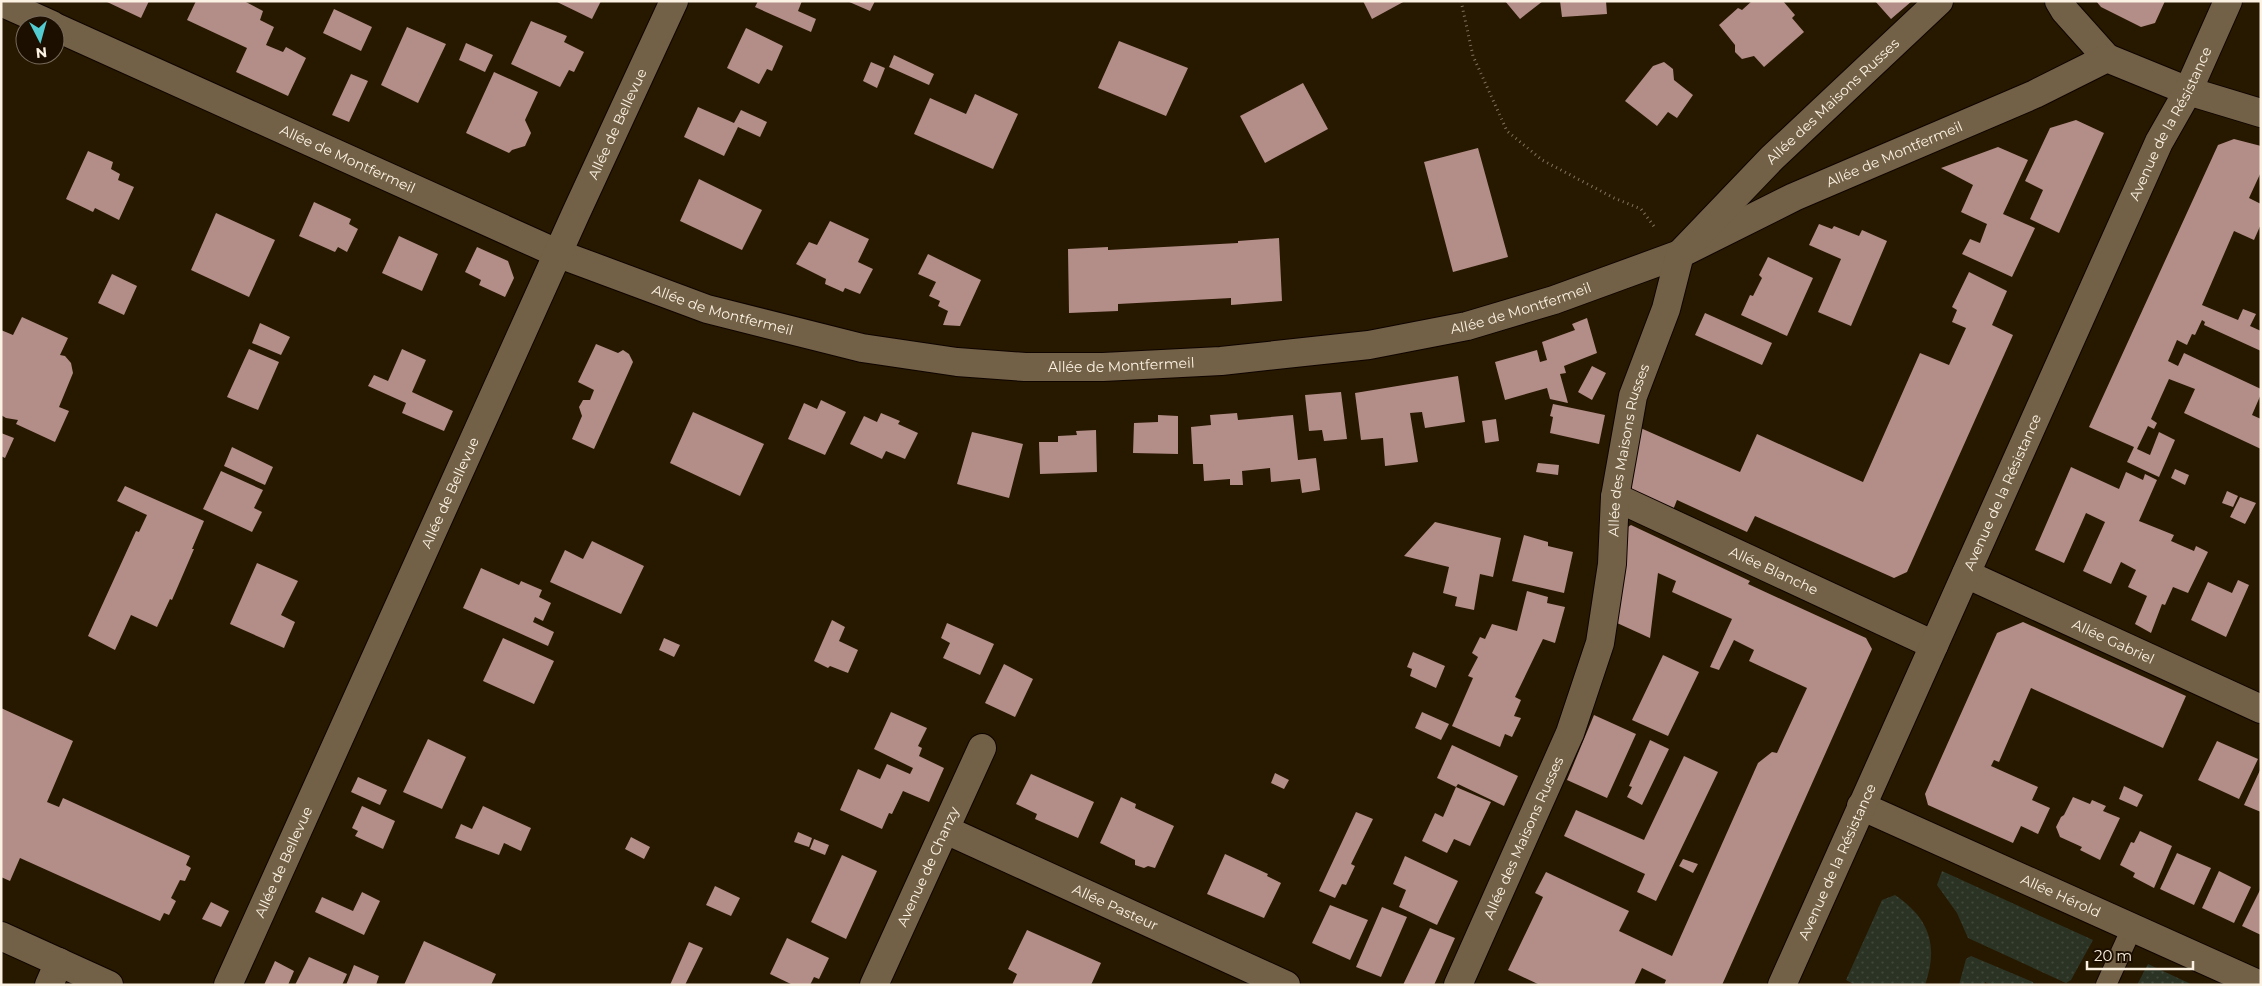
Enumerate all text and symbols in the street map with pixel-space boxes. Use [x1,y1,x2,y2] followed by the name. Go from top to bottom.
[15,15,65,65] north arrow
[1762,34,1903,168] street label: Allée des Maisons Russes
[35,43,48,62] text: N
[2125,44,2216,203] street label: Avenue de la Résistance
[584,66,651,182] street label: Allée de Bellevue
[1823,117,1965,191] street label: Allée de Montfermeil
[277,121,418,197] street label: Allée de Montfermeil
[1449,278,1594,338] street label: Allée de Montfermeil
[650,280,795,339] street label: Allée de Montfermeil
[1048,353,1195,376] street label: Allée de Montfermeil
[1604,361,1654,537] street label: Allée des Maisons Russes
[1960,411,2045,573] street label: Avenue de la Résistance
[417,434,483,551] street label: Allée de Bellevue
[1726,542,1821,599] street label: Allée Blanche
[2069,615,2157,668] street label: Allée Gabriel
[1479,754,1567,922] street label: Allée des Maisons Russes
[1794,781,1880,943] street label: Avenue de la Résistance
[251,803,316,920] street label: Allée de Bellevue
[893,804,963,930] street label: Avenue de Chanzy
[2018,870,2104,921] street label: Allée Hérold
[1070,880,1161,935] street label: Allée Pasteur
[2087,938,2193,970] scale bar
[2094,946,2132,965] text: 20 m

